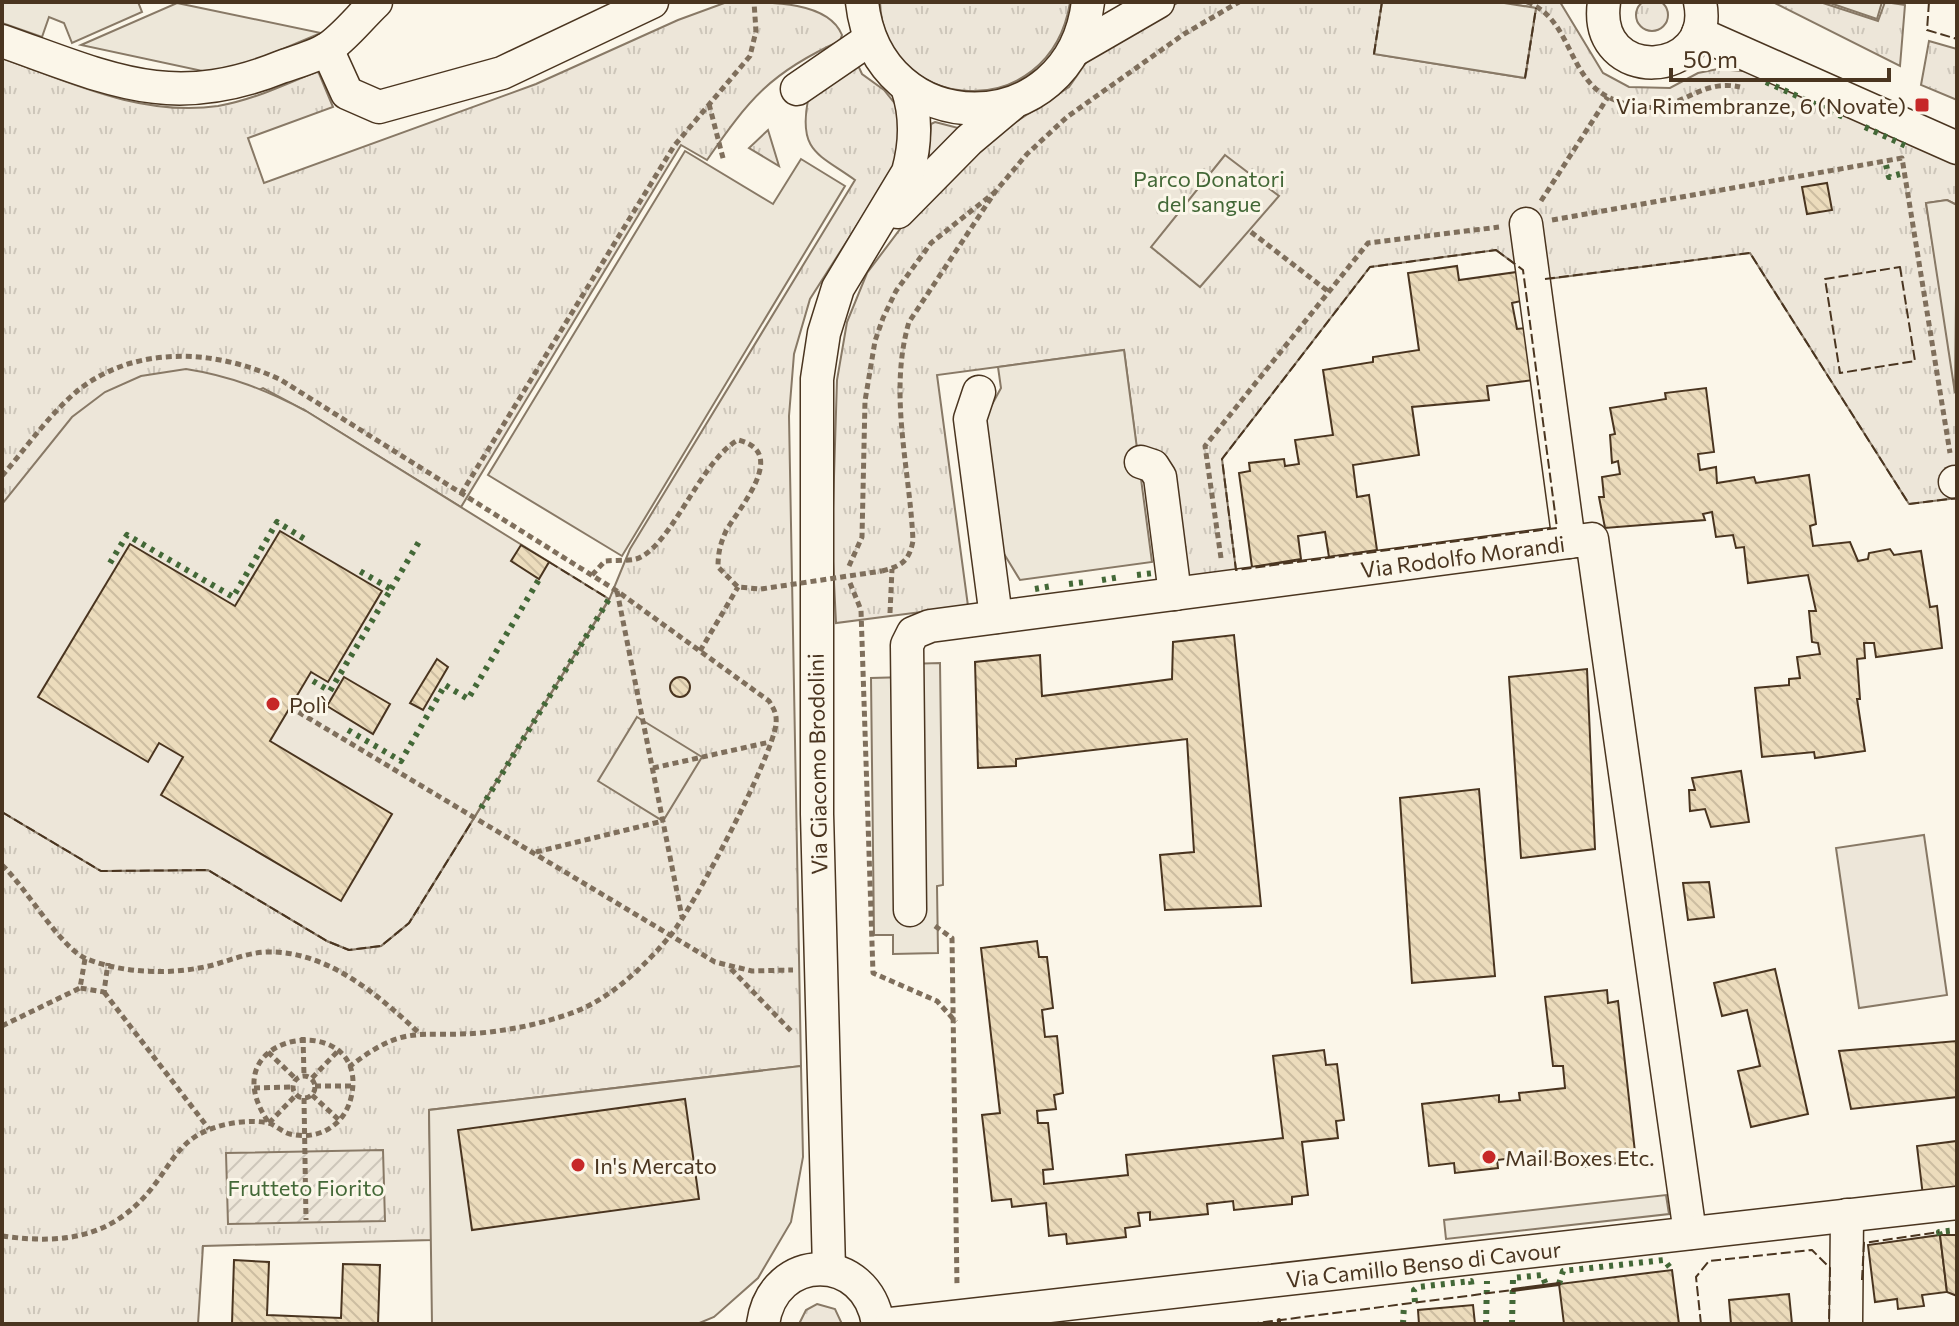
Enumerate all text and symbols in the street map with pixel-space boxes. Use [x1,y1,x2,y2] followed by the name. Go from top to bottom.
[1671,32,1889,82] scale bar
[1683,44,1738,73] text: 50 m
[1616,92,1906,119] place label: Via Rimembranze, 6 (Novate)
[1913,96,1931,114] marker: Via Rimembranze, 6 (Novate)
[1133,165,1285,217] park label: Parco Donatori del sangue
[1359,529,1566,583] street label: Via Rodolfo Morandi
[802,653,832,875] street label: Via Giacomo Brodolini
[289,691,327,718] place label: Polì
[264,695,282,713] marker: Polì
[1505,1144,1654,1171] place label: Mail Boxes Etc.
[1480,1148,1498,1166] marker: Mail Boxes Etc.
[594,1152,717,1179] place label: In's Mercato
[569,1156,587,1174] marker: In's Mercato
[228,1174,384,1201] park label: Frutteto Fiorito
[1285,1235,1563,1293] street label: Via Camillo Benso di Cavour

